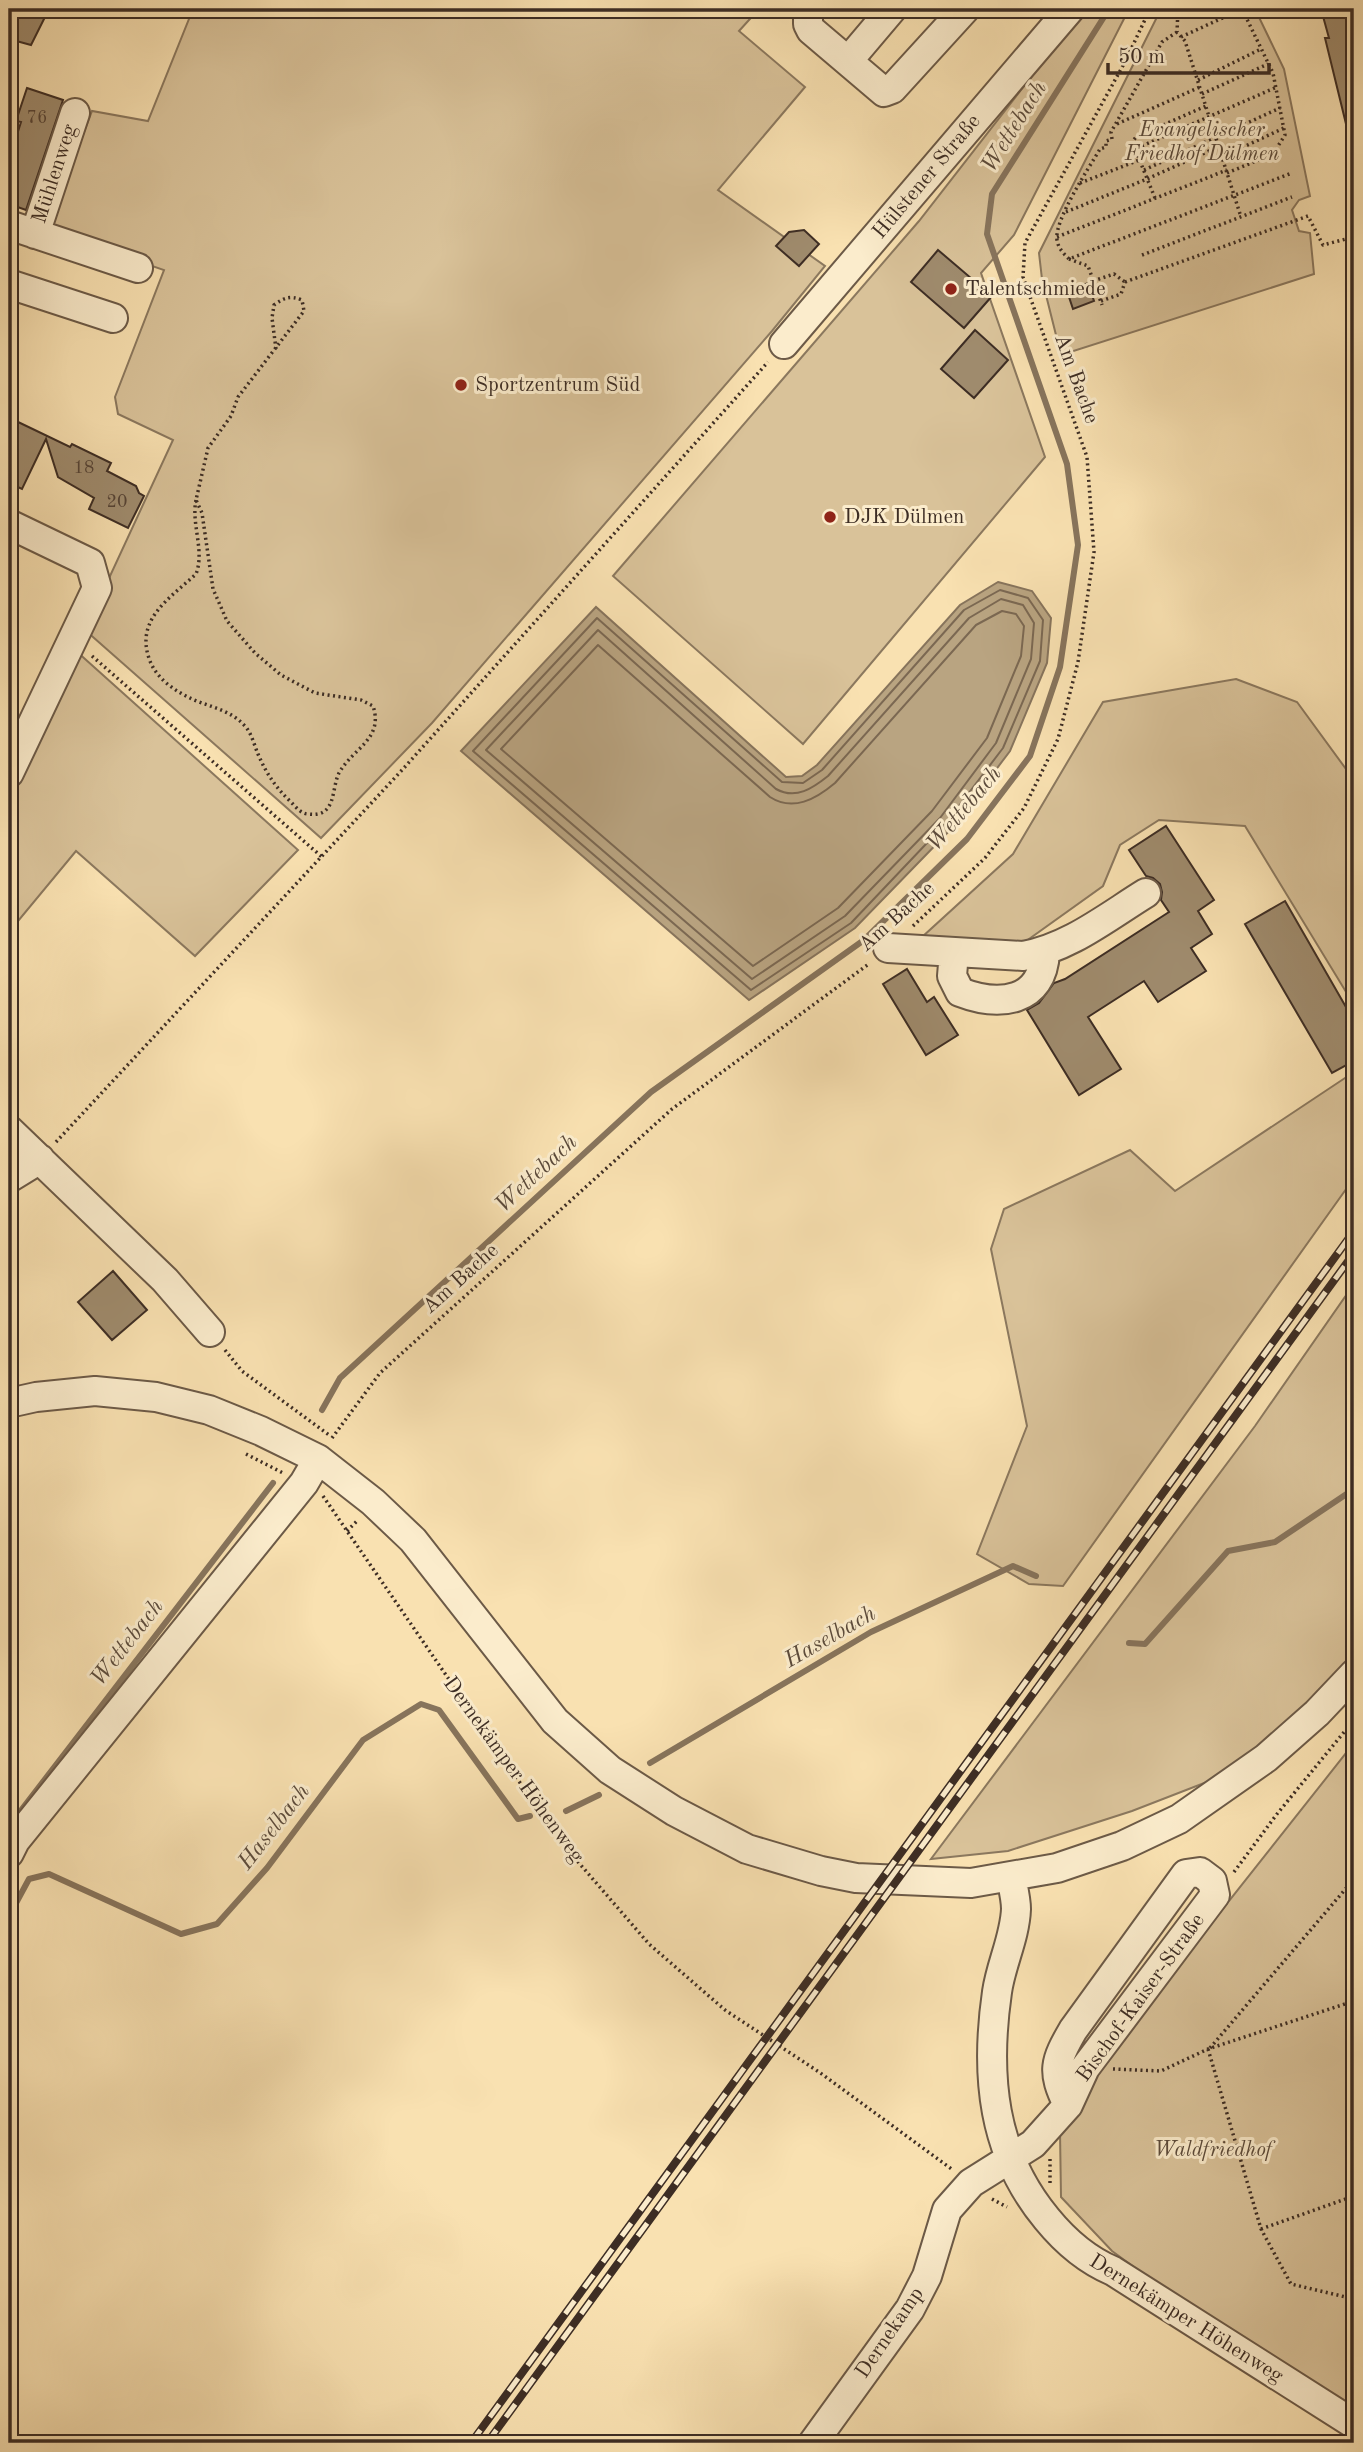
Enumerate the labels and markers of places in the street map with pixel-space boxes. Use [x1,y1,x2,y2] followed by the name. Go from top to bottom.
[965,279,1106,300] place label: Talentschmiede
[943,281,959,297] marker: Talentschmiede
[475,375,640,396] place label: Sportzentrum Süd
[453,377,469,393] marker: Sportzentrum Süd
[844,507,964,528] place label: DJK Dülmen
[822,509,838,525] marker: DJK Dülmen

